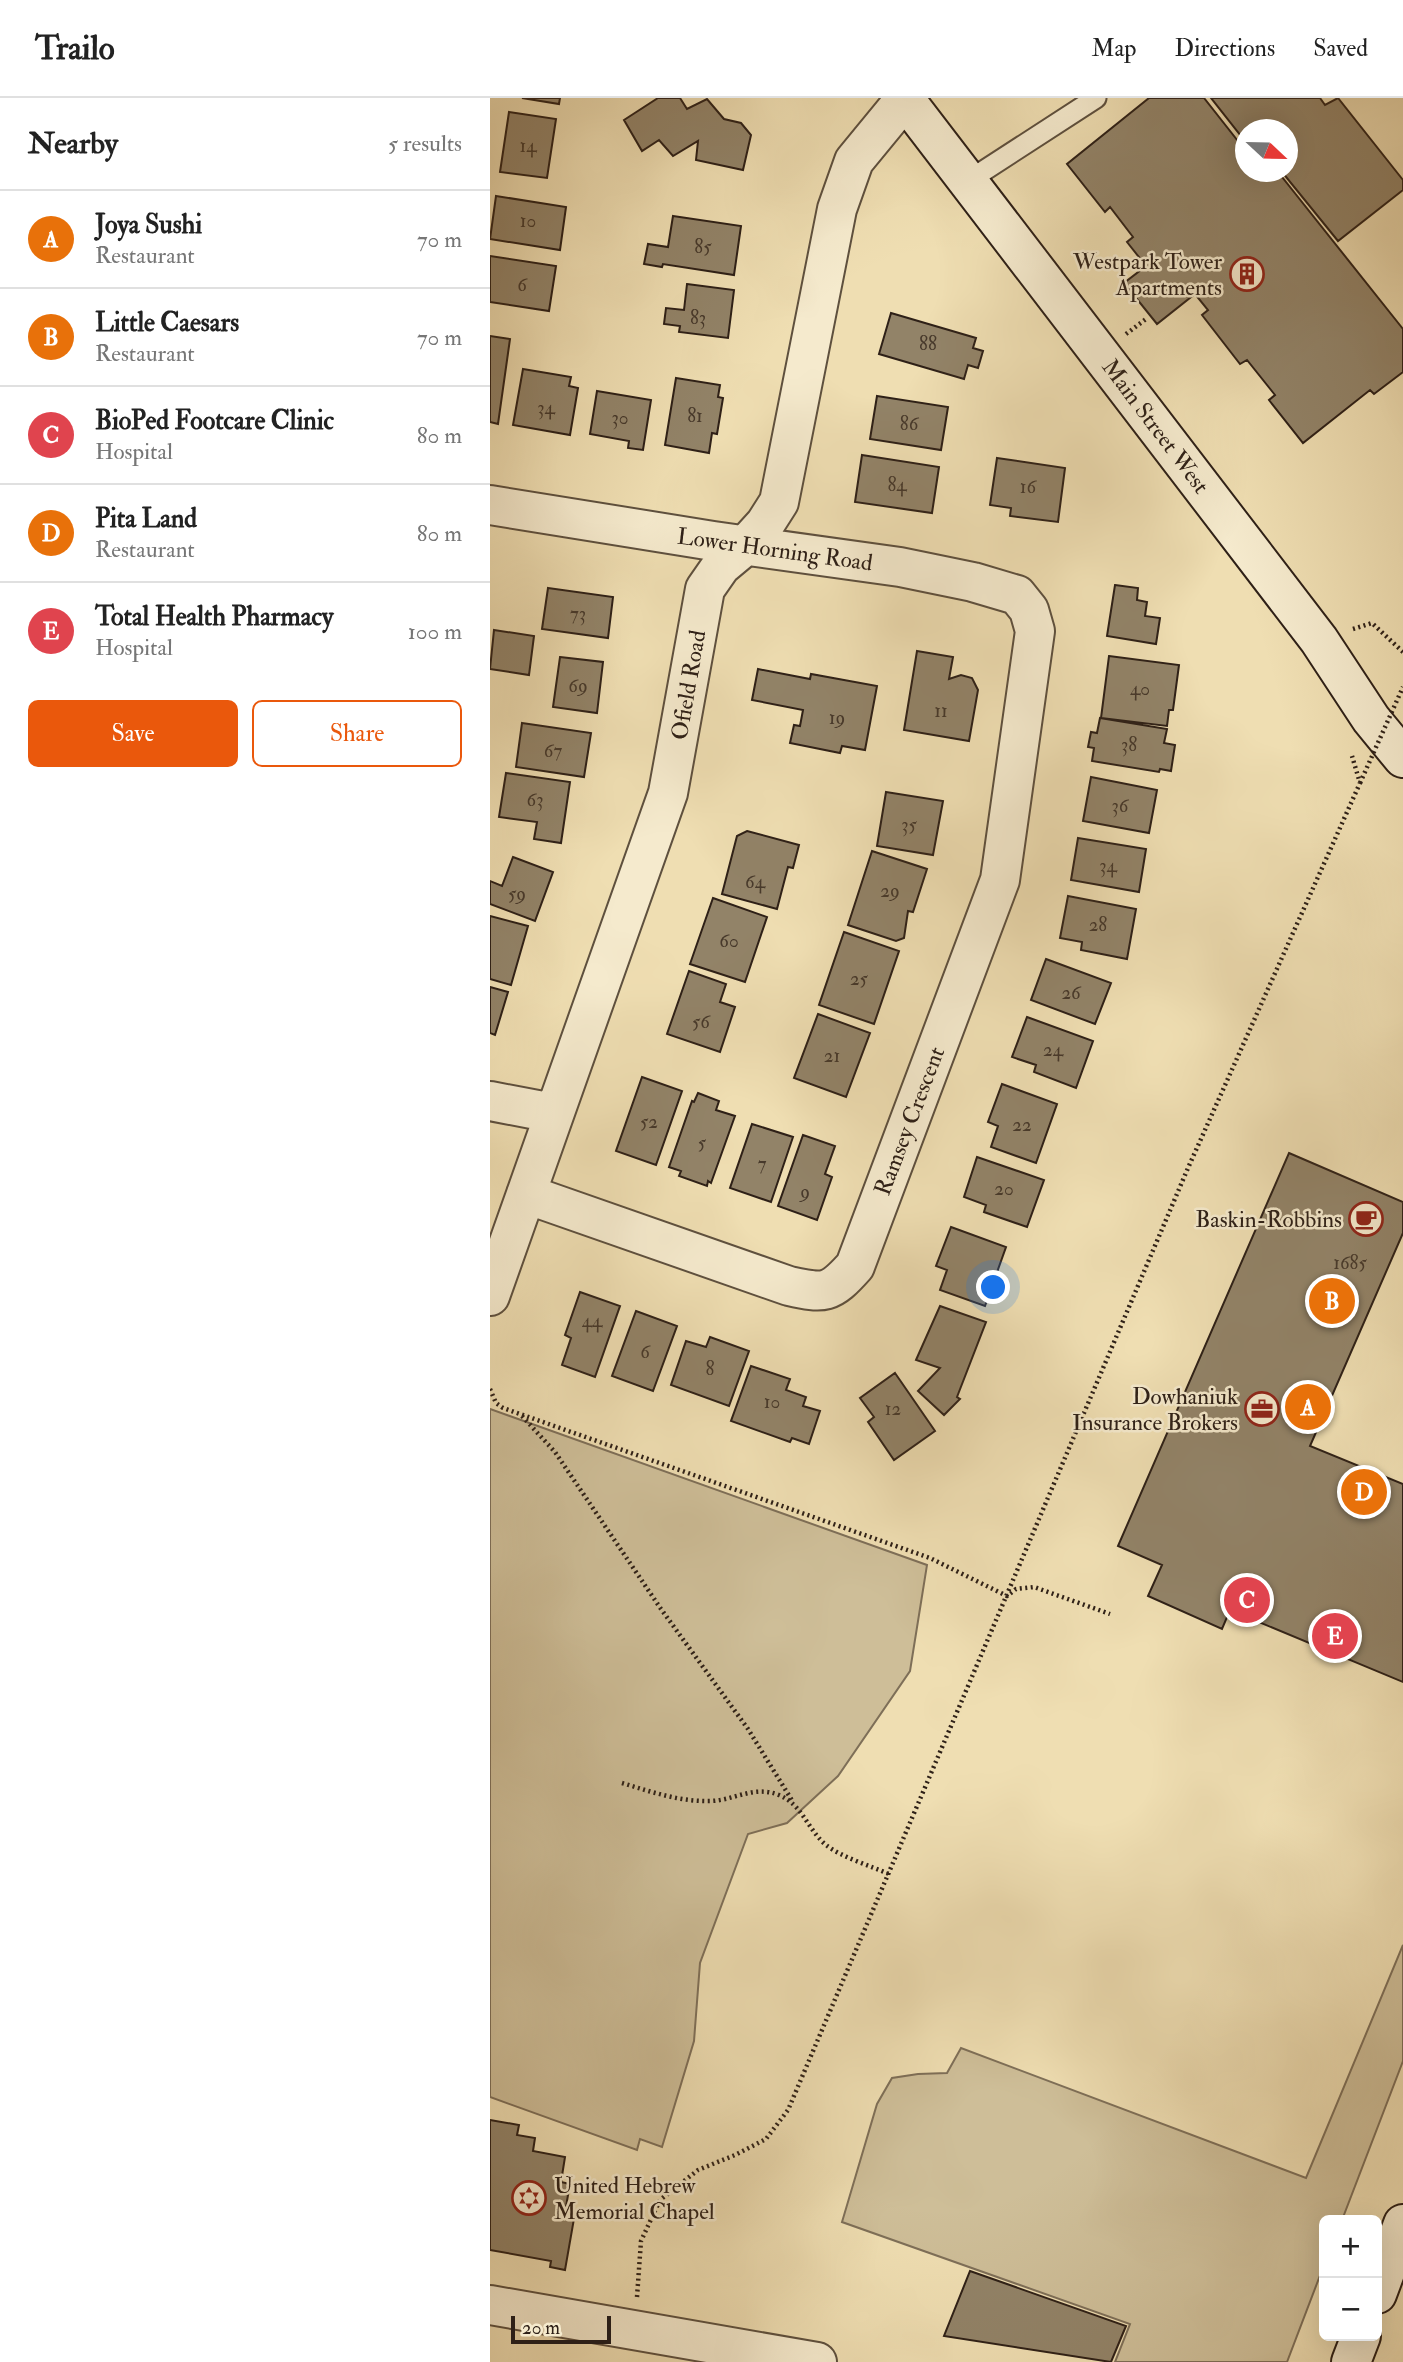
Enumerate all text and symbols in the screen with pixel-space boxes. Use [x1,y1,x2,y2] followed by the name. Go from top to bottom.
[35,28,115,69] text: Trailo
[1091,33,1136,64] text: Map
[1174,33,1275,64] text: Directions
[1313,33,1368,64] text: Saved
[1235,119,1298,182] north arrow
[28,125,118,162] text: Nearby
[388,129,462,158] text: 5 results
[519,134,537,158] house number: 14
[95,209,202,241] text: Joya Sushi
[520,209,536,233] house number: 10
[44,225,58,254] text: A
[417,225,462,254] text: 70 m
[694,235,712,259] house number: 85
[95,241,195,270] text: Restaurant
[1072,247,1222,303] place label: Westpark Tower Apartments
[1228,255,1266,293] building icon: Westpark Tower Apartments
[517,273,528,297] house number: 6
[690,306,706,330] house number: 83
[95,307,239,339] text: Little Caesars
[43,323,59,352] text: B
[417,323,462,352] text: 70 m
[919,332,937,356] house number: 88
[95,339,195,368] text: Restaurant
[1096,353,1216,499] street label: Main Street West
[537,396,555,420] house number: 34
[687,404,703,428] house number: 81
[95,405,334,437] text: BioPed Footcare Clinic
[611,406,629,430] house number: 30
[900,412,920,436] house number: 86
[43,421,59,450] text: C
[417,421,462,450] text: 80 m
[95,437,173,466] text: Hospital
[887,473,907,497] house number: 84
[1020,475,1038,499] house number: 16
[95,503,197,535] text: Pita Land
[42,519,60,548] text: D
[417,519,462,548] text: 80 m
[675,521,875,578] street label: Lower Horning Road
[95,535,195,564] text: Restaurant
[95,601,333,633] text: Total Health Pharmacy
[570,602,586,626] house number: 73
[43,617,59,646] text: E
[408,617,462,646] text: 100 m
[665,628,712,742] street label: Ofield Road
[95,633,173,662] text: Hospital
[568,674,588,698] house number: 69
[1130,677,1150,701] house number: 40
[934,699,948,723] house number: 11
[28,700,238,767] button: Save
[252,700,462,767] button: Share
[829,706,845,730] house number: 19
[1121,733,1137,757] house number: 38
[544,739,562,763] house number: 67
[527,788,543,812] house number: 63
[1112,794,1130,818] house number: 36
[901,813,917,837] house number: 35
[1099,854,1117,878] house number: 34
[745,870,766,894] house number: 64
[880,879,900,903] house number: 29
[508,882,526,906] house number: 59
[1089,913,1107,937] house number: 28
[719,929,739,953] house number: 60
[850,967,869,991] house number: 25
[1061,981,1082,1005] house number: 26
[692,1010,711,1034] house number: 56
[1043,1038,1064,1062] house number: 24
[868,1043,951,1200] street label: Ramsey Crescent
[824,1044,840,1068] house number: 21
[640,1110,658,1134] house number: 52
[1012,1113,1032,1137] house number: 22
[698,1131,707,1155] house number: 5
[758,1152,767,1176] house number: 7
[994,1177,1014,1201] house number: 20
[798,1180,810,1204] house number: 9
[1347,1200,1385,1238] cafe icon: Baskin-Robbins
[1195,1205,1342,1234] place label: Baskin-Robbins
[1333,1251,1367,1275] house number: 1685
[976,1270,1010,1304] your location
[1309,1275,1355,1327] pin: B
[582,1309,603,1333] house number: 44
[640,1340,651,1364] house number: 6
[706,1357,715,1381] house number: 8
[1285,1381,1331,1433] pin: A
[1072,1382,1238,1437] place label: Dowhaniuk Insurance Brokers
[764,1390,780,1414] house number: 10
[1243,1390,1281,1428] office icon: Dowhaniuk Insurance Brokers
[885,1397,901,1421] house number: 12
[1341,1466,1387,1518] pin: D
[1224,1574,1270,1626] pin: C
[1312,1610,1358,1662] pin: E
[554,2171,715,2227] place label: United Hebrew Memorial Chapel
[510,2179,548,2217] synagogue icon: United Hebrew Memorial Chapel
[1319,2215,1382,2341] map controls
[1319,2215,1382,2278] button: +
[1319,2278,1382,2341] button: −
[511,2313,611,2345] scale bar
[522,2316,560,2340] text: 20 m

